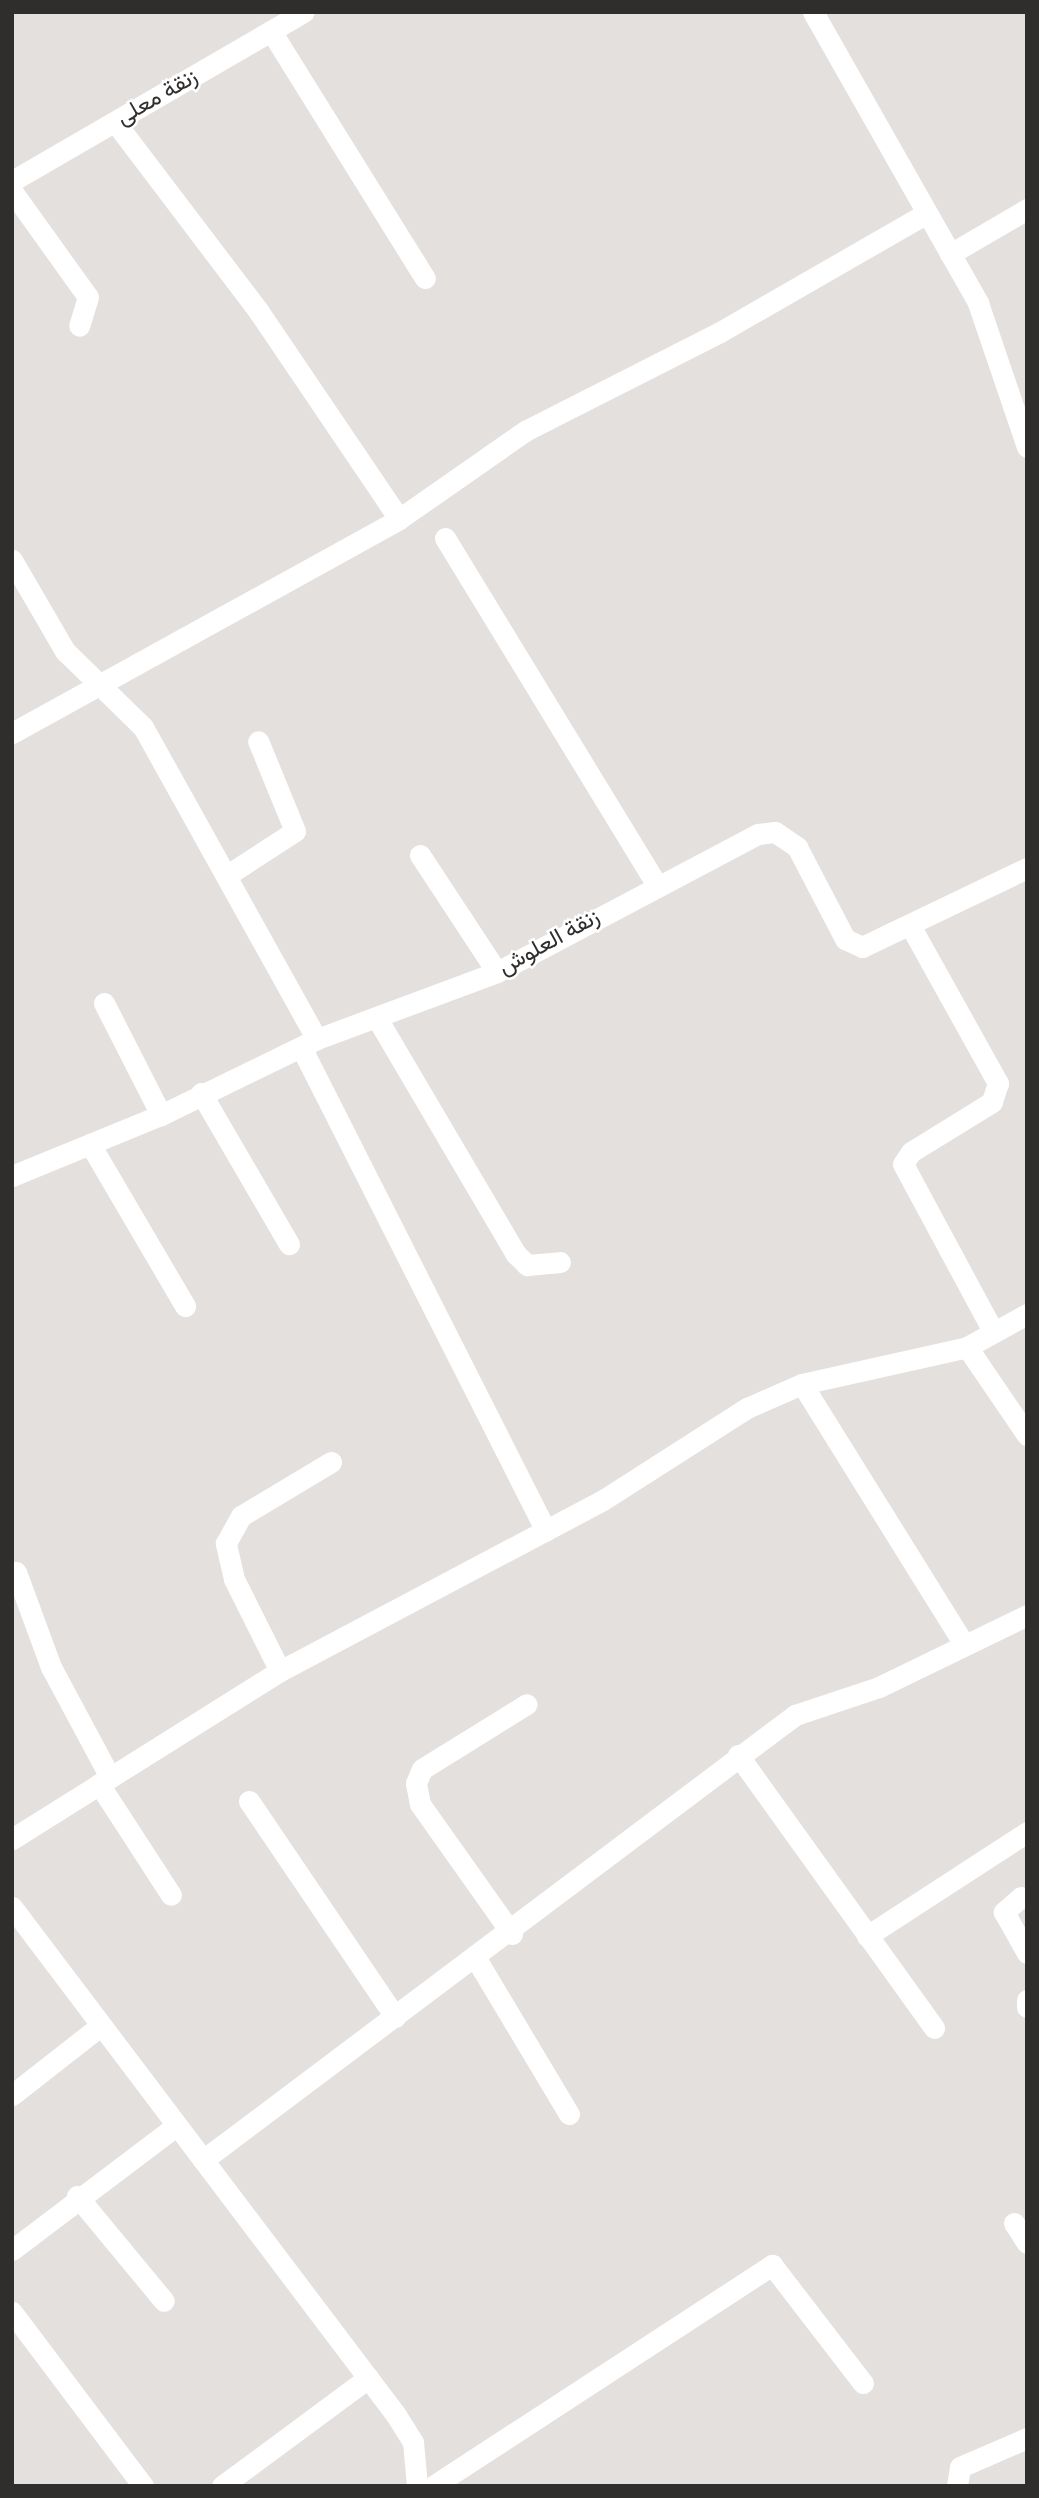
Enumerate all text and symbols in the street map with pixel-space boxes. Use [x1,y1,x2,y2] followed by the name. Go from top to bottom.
[111,63,203,131] street label: زنقة معلى
[494,903,604,981] street label: زنقة العلوش

